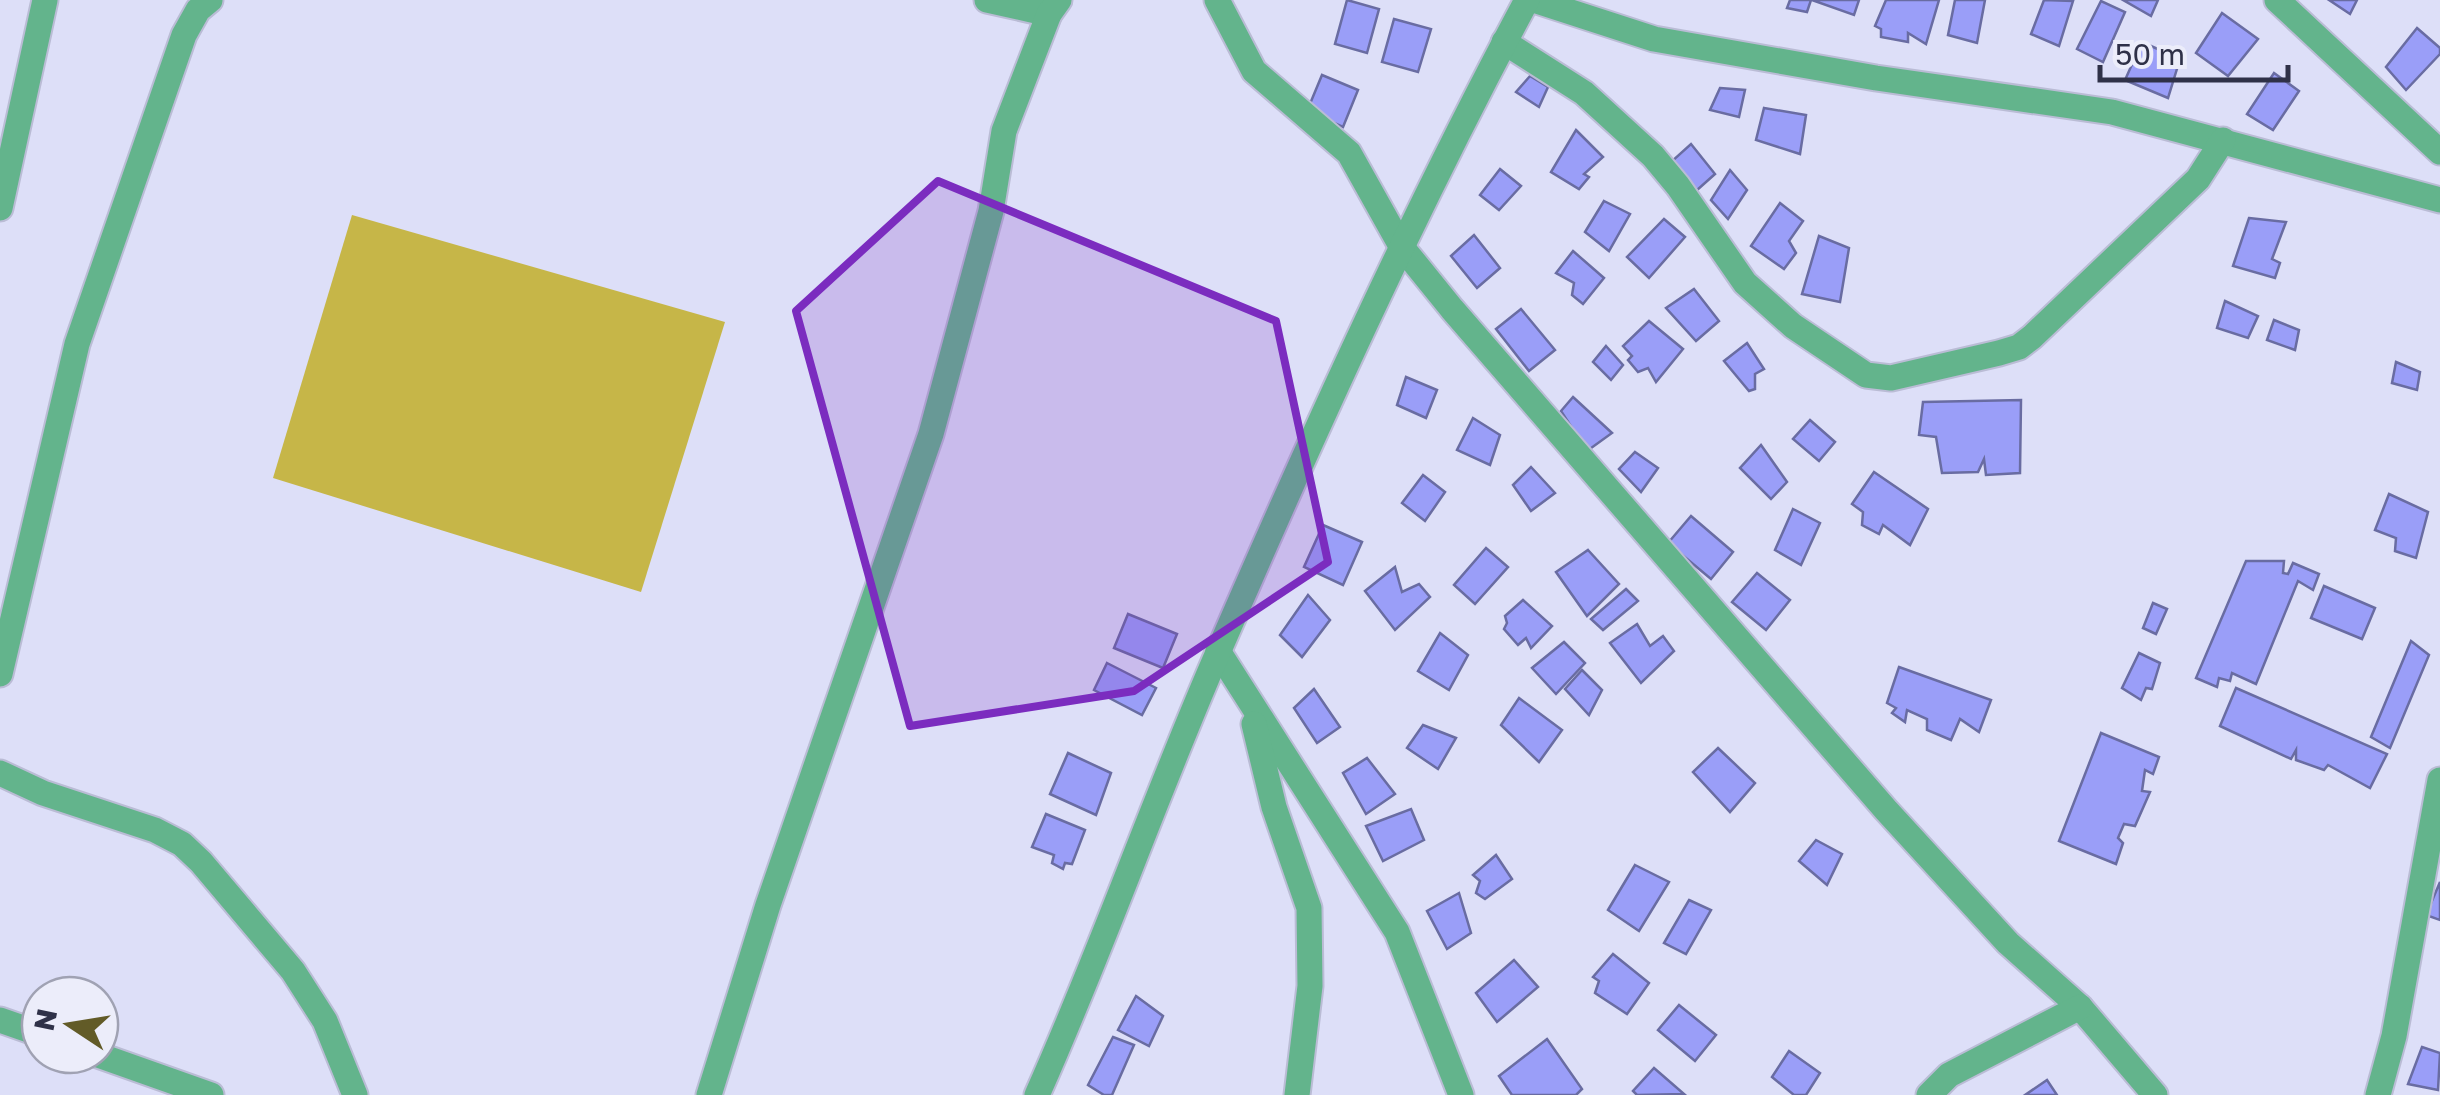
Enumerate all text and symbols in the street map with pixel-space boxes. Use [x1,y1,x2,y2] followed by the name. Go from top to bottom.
[2100,20,2288,82] scale bar
[2115,36,2185,72] text: 50 m
[20,975,120,1075] north arrow
[27,1006,63,1034] text: N

